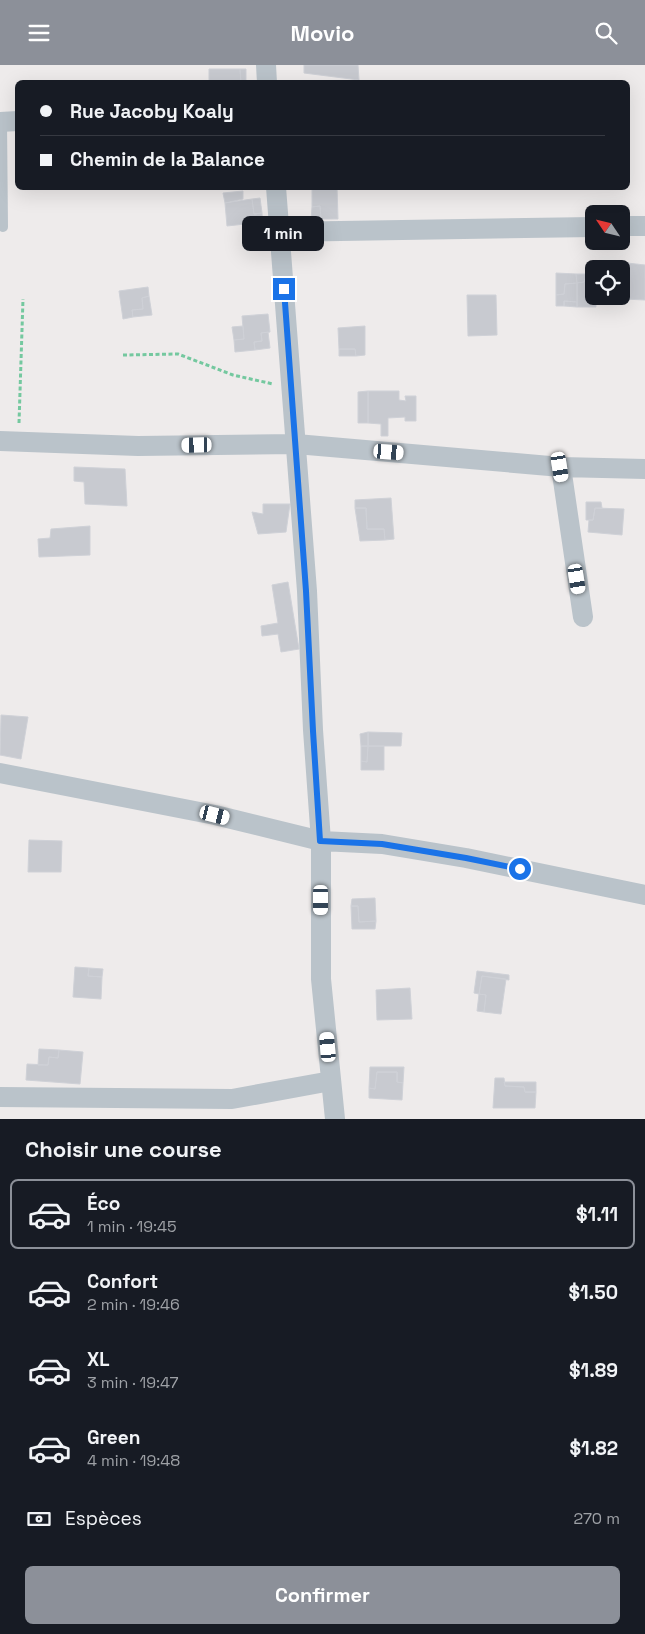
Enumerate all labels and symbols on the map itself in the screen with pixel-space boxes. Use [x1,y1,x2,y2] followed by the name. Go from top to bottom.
[585,205,630,250] north arrow
[243,217,325,251] callout: 1 min
[273,278,295,300] route end
[181,437,212,453] car
[373,443,404,461] car
[550,451,569,483] car
[567,563,586,595] car
[198,804,231,826] car
[509,858,531,880] route start
[313,885,328,915] car
[319,1031,336,1063] car

